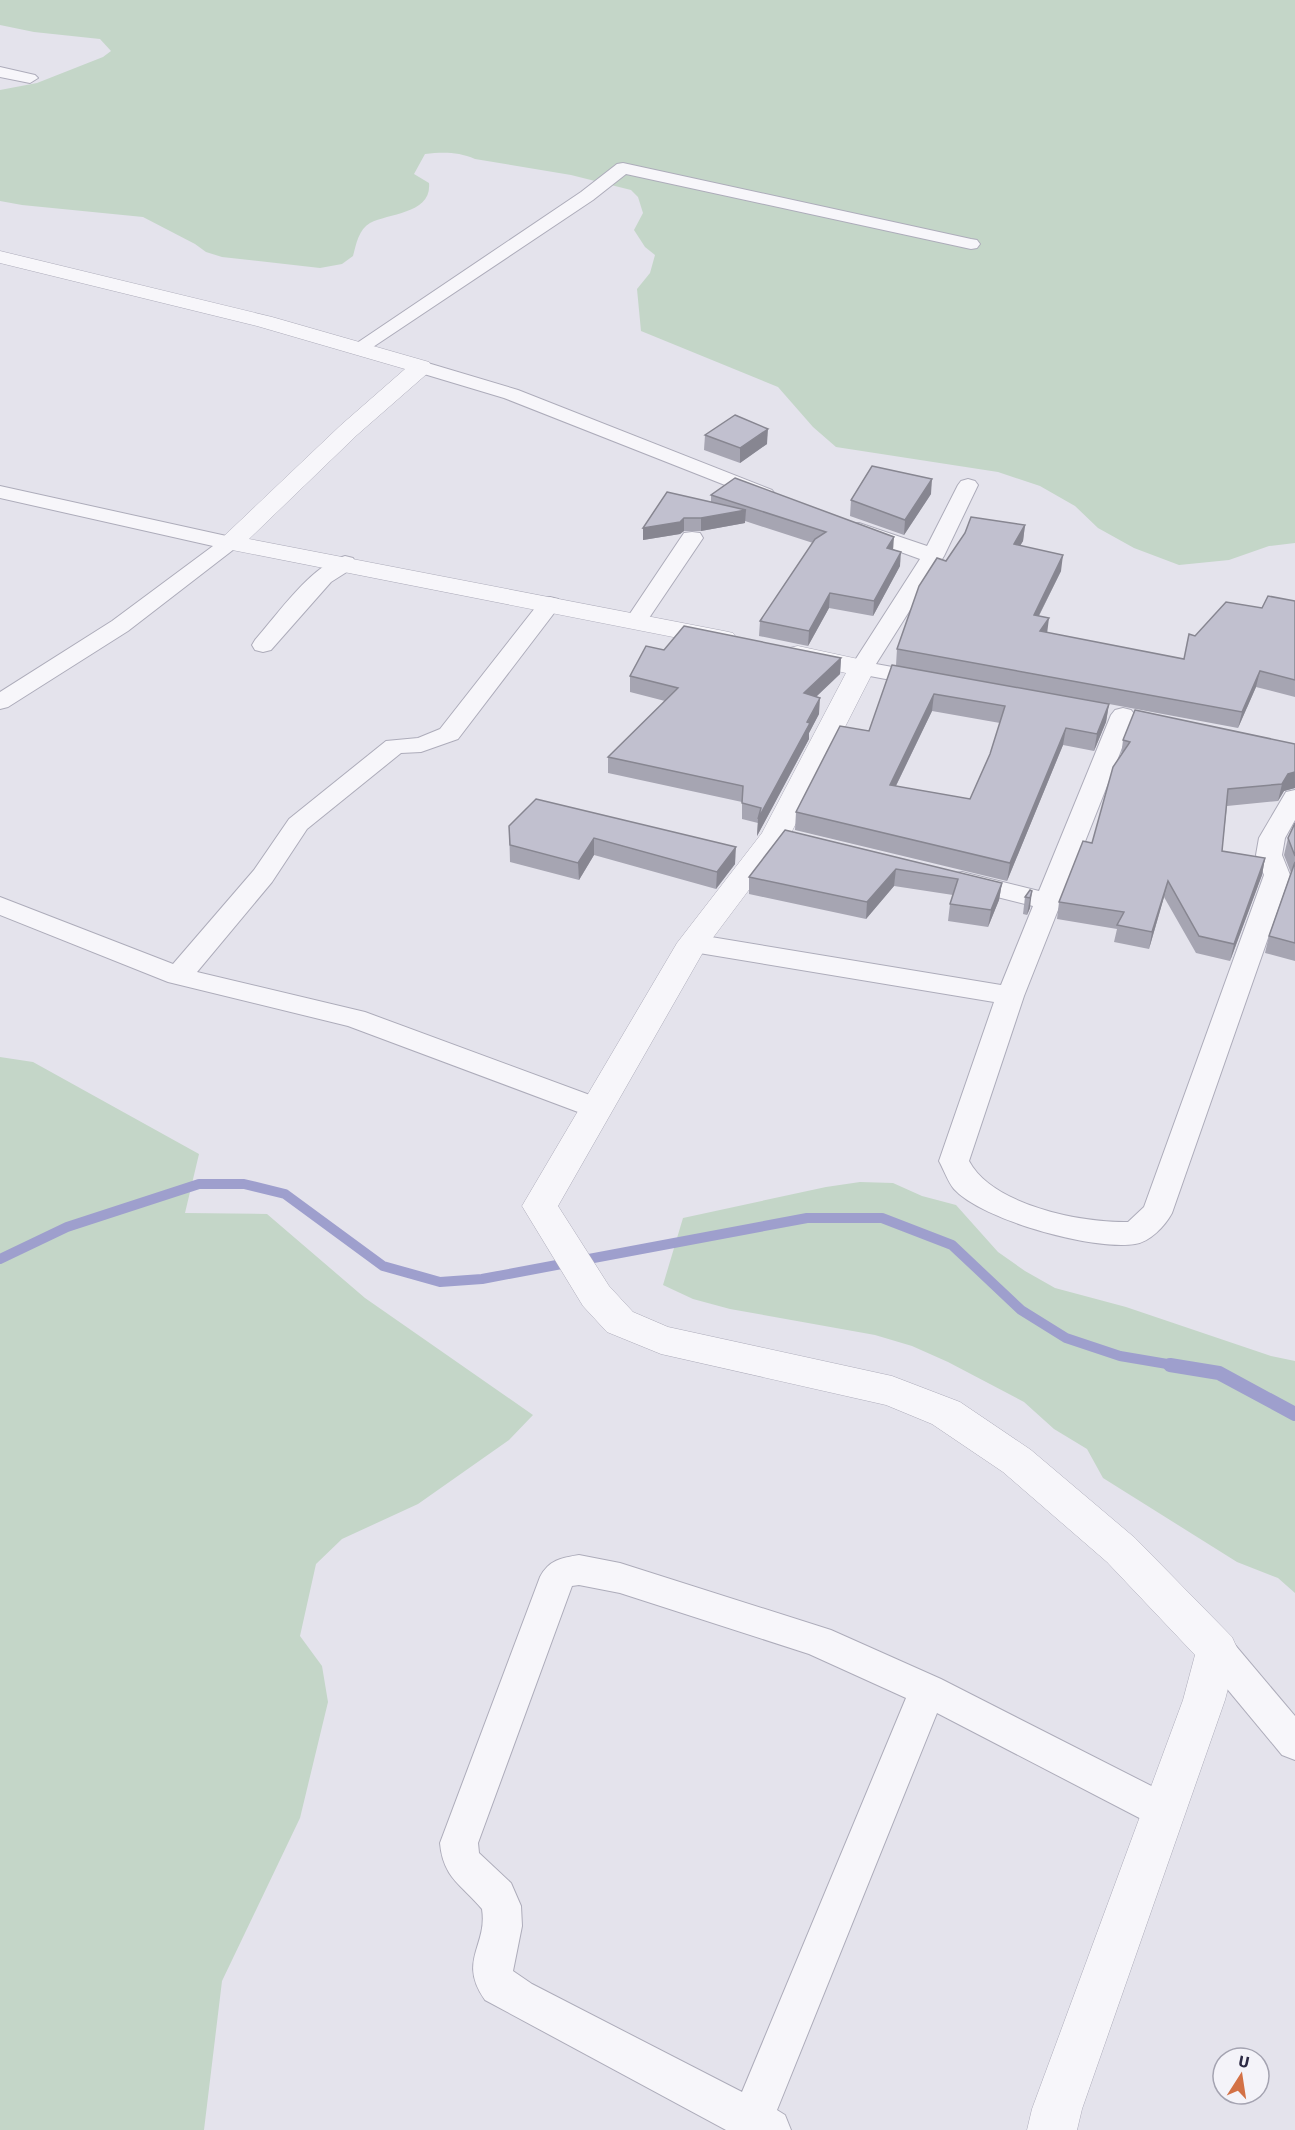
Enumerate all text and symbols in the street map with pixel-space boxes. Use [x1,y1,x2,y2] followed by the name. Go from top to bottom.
[1211,2046,1271,2106] north arrow
[1237,2051,1251,2073] text: U

